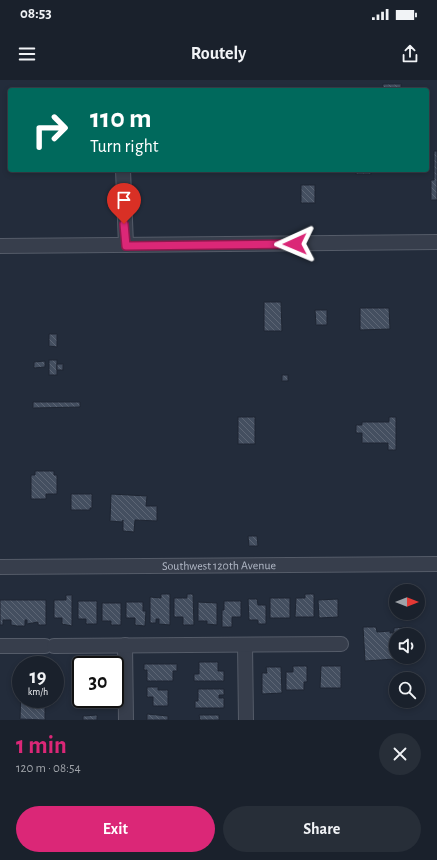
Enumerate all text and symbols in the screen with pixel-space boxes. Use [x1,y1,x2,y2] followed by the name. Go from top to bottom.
[20,6,52,21] text: 08:53
[16,43,38,65] icon: menu
[399,43,421,65] icon: share
[191,45,246,63] text: Routely
[24,104,76,156] icon: right
[90,105,152,133] text: 110 m
[90,138,159,156] text: Turn right
[107,183,141,224] pin
[113,189,135,211] icon: arrive
[274,223,316,265] position arrow
[162,559,276,572] street label: Southwest 120th Avenue
[389,584,425,620] north arrow
[389,584,425,708] map controls
[389,628,425,664] button: sound
[72,656,124,708] speed limit sign: 30
[30,667,46,687] text: 19
[389,672,425,708] button: search
[28,687,48,697] text: km/h
[379,733,421,775] button: close
[16,734,67,758] text: 1 min
[16,762,81,775] text: 120 m · 08:54
[16,806,215,852] button: Exit
[223,806,421,852] button: Share

